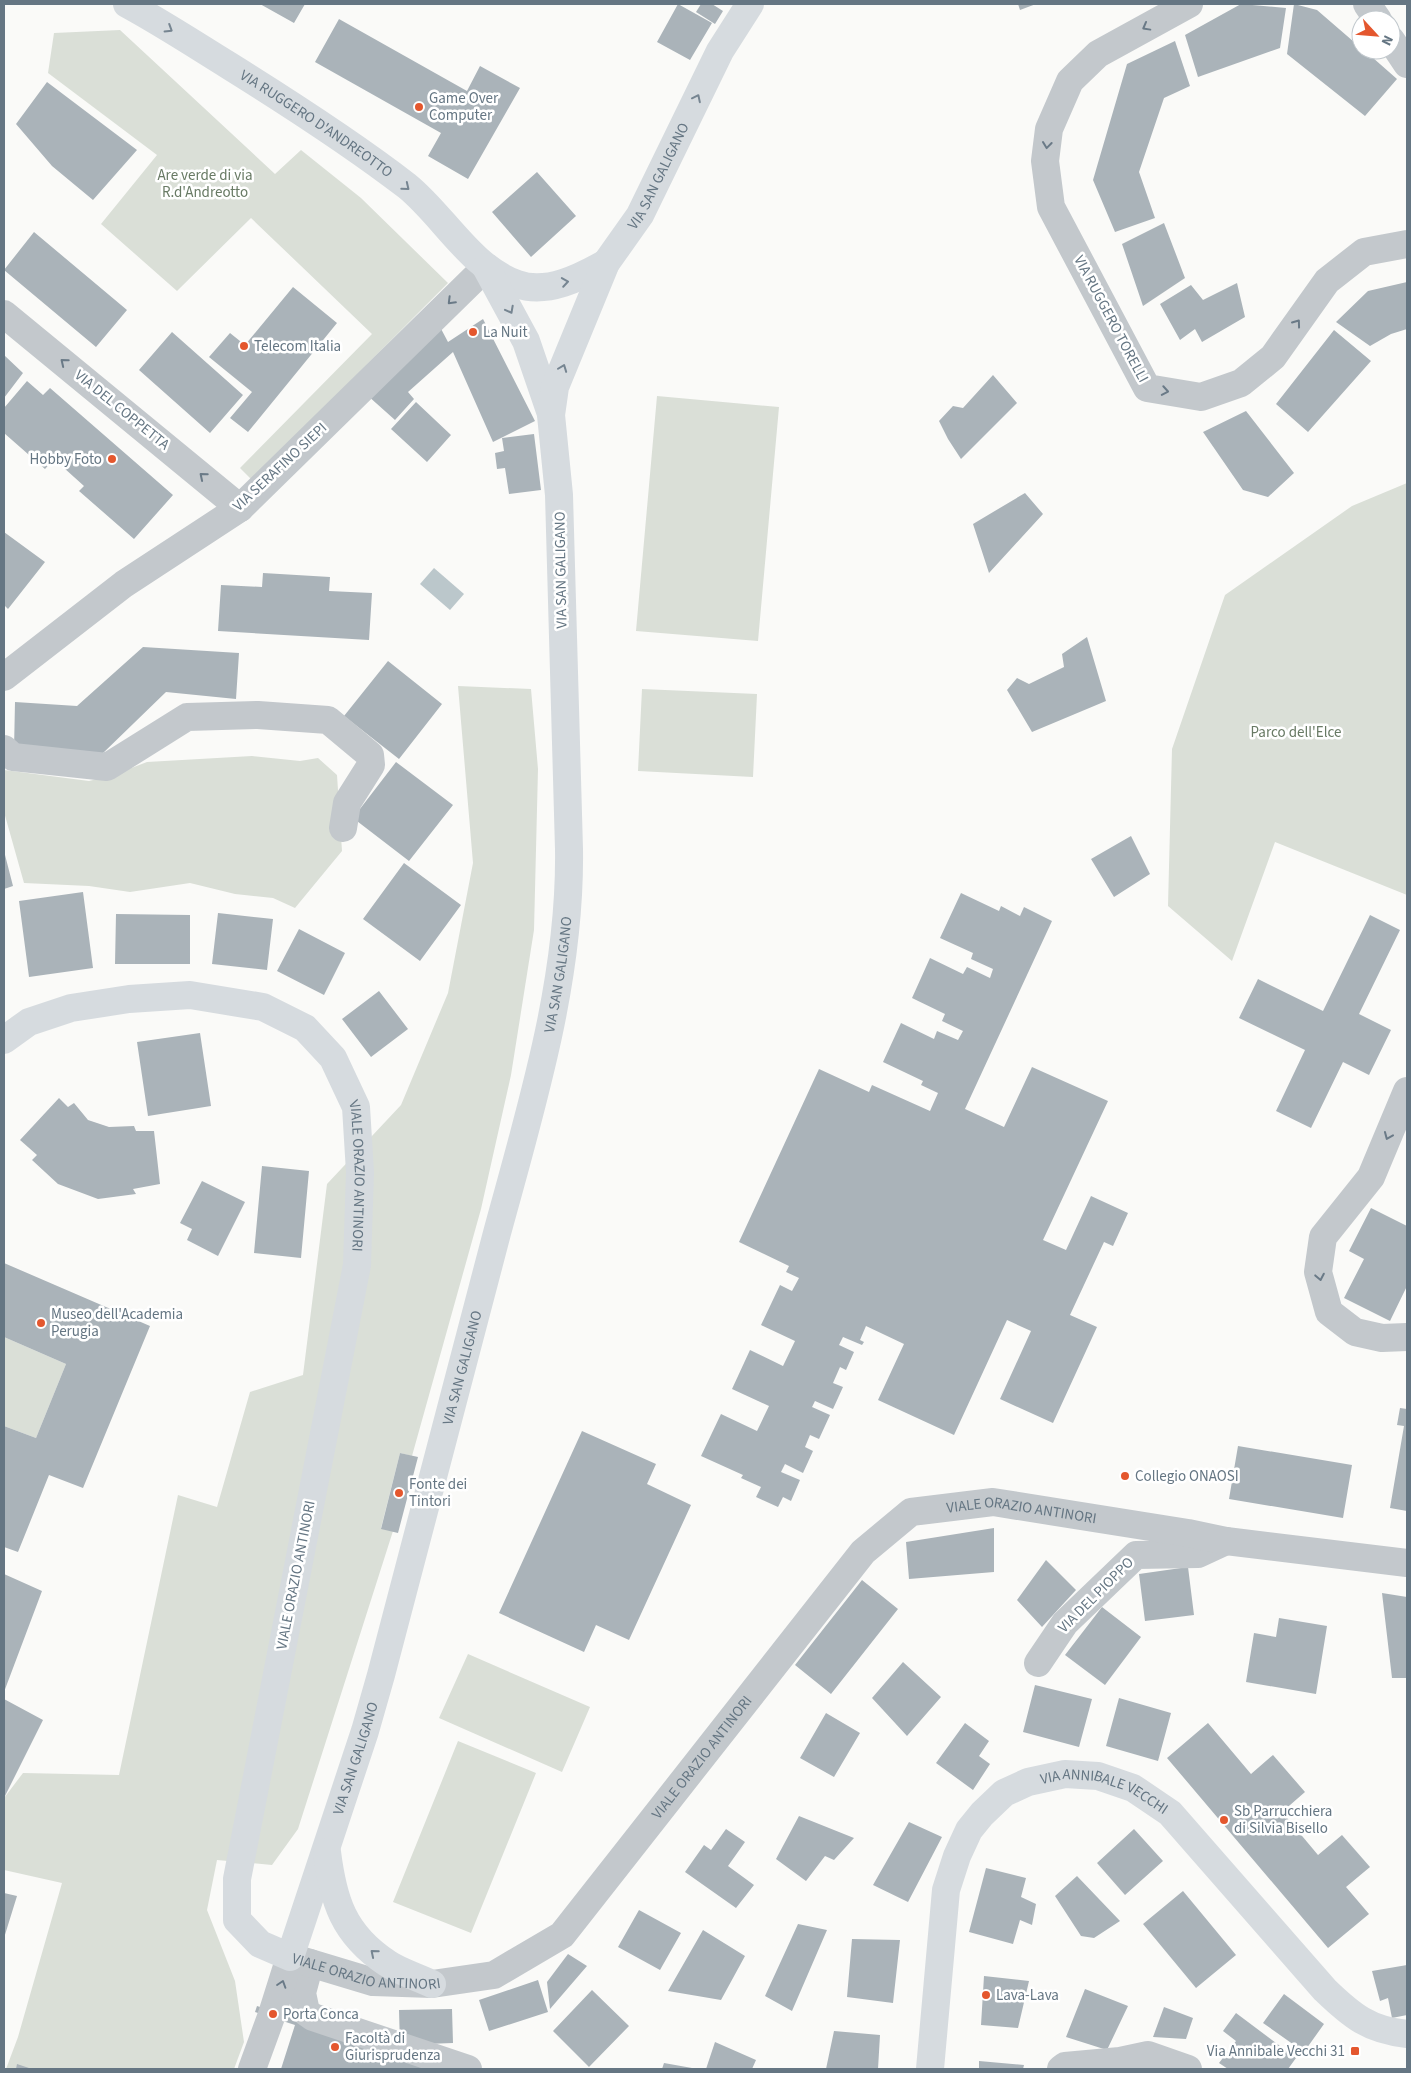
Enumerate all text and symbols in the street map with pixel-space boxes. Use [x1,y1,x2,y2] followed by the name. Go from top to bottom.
[1351,10,1401,60] north arrow
[1142,21,1151,31] one-way arrow
[164,22,173,32] one-way arrow
[1376,32,1398,49] text: N
[236,65,397,182] street label: VIA RUGGERO D'ANDREOTTO
[429,88,499,126] place label: Game Over Computer
[691,94,701,103] one-way arrow
[413,101,425,113] marker: Game Over Computer
[622,119,694,234] street label: VIA SAN GALIGANO
[1042,142,1053,150] one-way arrow
[157,165,253,203] park label: Are verde di via R.d'Andreotto
[400,181,409,189] one-way arrow
[1069,252,1153,386] street label: VIA RUGGERO TORELLI
[560,278,569,288] one-way arrow
[448,295,457,304] one-way arrow
[503,304,513,313] one-way arrow
[1292,320,1300,329] one-way arrow
[483,322,527,343] place label: La Nuit
[467,326,479,338] marker: La Nuit
[254,336,341,357] place label: Telecom Italia
[238,340,250,352] marker: Telecom Italia
[60,359,69,368] one-way arrow
[557,364,567,372] one-way arrow
[70,365,175,455] street label: VIA DEL COPPETTA
[1160,385,1169,396] one-way arrow
[228,418,332,516] street label: VIA SERAFINO SIEPI
[29,449,102,470] place label: Hobby Foto
[106,453,118,465] marker: Hobby Foto
[199,473,208,482] one-way arrow
[549,511,573,629] street label: VIA SAN GALIGANO
[1251,722,1341,743] park label: Parco dell'Elce
[539,915,577,1035] street label: VIA SAN GALIGANO
[344,1096,371,1252] street label: VIALE ORAZIO ANTINORI
[1384,1131,1395,1140] one-way arrow
[1314,1273,1325,1282] one-way arrow
[51,1304,183,1342] place label: Museo dell'Academia Perugia
[437,1308,487,1427] street label: VIA SAN GALIGANO
[35,1317,47,1329] marker: Museo dell'Academia Perugia
[1135,1466,1239,1487] place label: Collegio ONAOSI
[1119,1470,1131,1482] marker: Collegio ONAOSI
[409,1474,467,1512] place label: Fonte dei Tintori
[393,1487,405,1499] marker: Fonte dei Tintori
[945,1491,1098,1529] street label: VIALE ORAZIO ANTINORI
[271,1499,321,1651] street label: VIALE ORAZIO ANTINORI
[1053,1552,1139,1638] street label: VIA DEL PIOPPO
[647,1691,757,1823] street label: VIALE ORAZIO ANTINORI
[327,1699,383,1817] street label: VIA SAN GALIGANO
[1038,1763,1172,1819] street label: VIA ANNIBALE VECCHI
[1234,1801,1332,1839] place label: Sb Parrucchiera di Silvia Bisello
[1218,1814,1230,1826] marker: Sb Parrucchiera di Silvia Bisello
[289,1948,442,1995] street label: VIALE ORAZIO ANTINORI
[371,1949,380,1958] one-way arrow
[276,1980,286,1989] one-way arrow
[996,1985,1059,2006] place label: Lava-Lava
[980,1989,992,2001] marker: Lava-Lava
[283,2004,359,2025] place label: Porta Conca
[267,2008,279,2020] marker: Porta Conca
[345,2028,441,2066] place label: Facoltà di Giurisprudenza
[329,2041,341,2053] marker: Facoltà di Giurisprudenza
[1207,2041,1345,2062] place label: Via Annibale Vecchi 31
[1349,2045,1361,2057] marker: Via Annibale Vecchi 31

